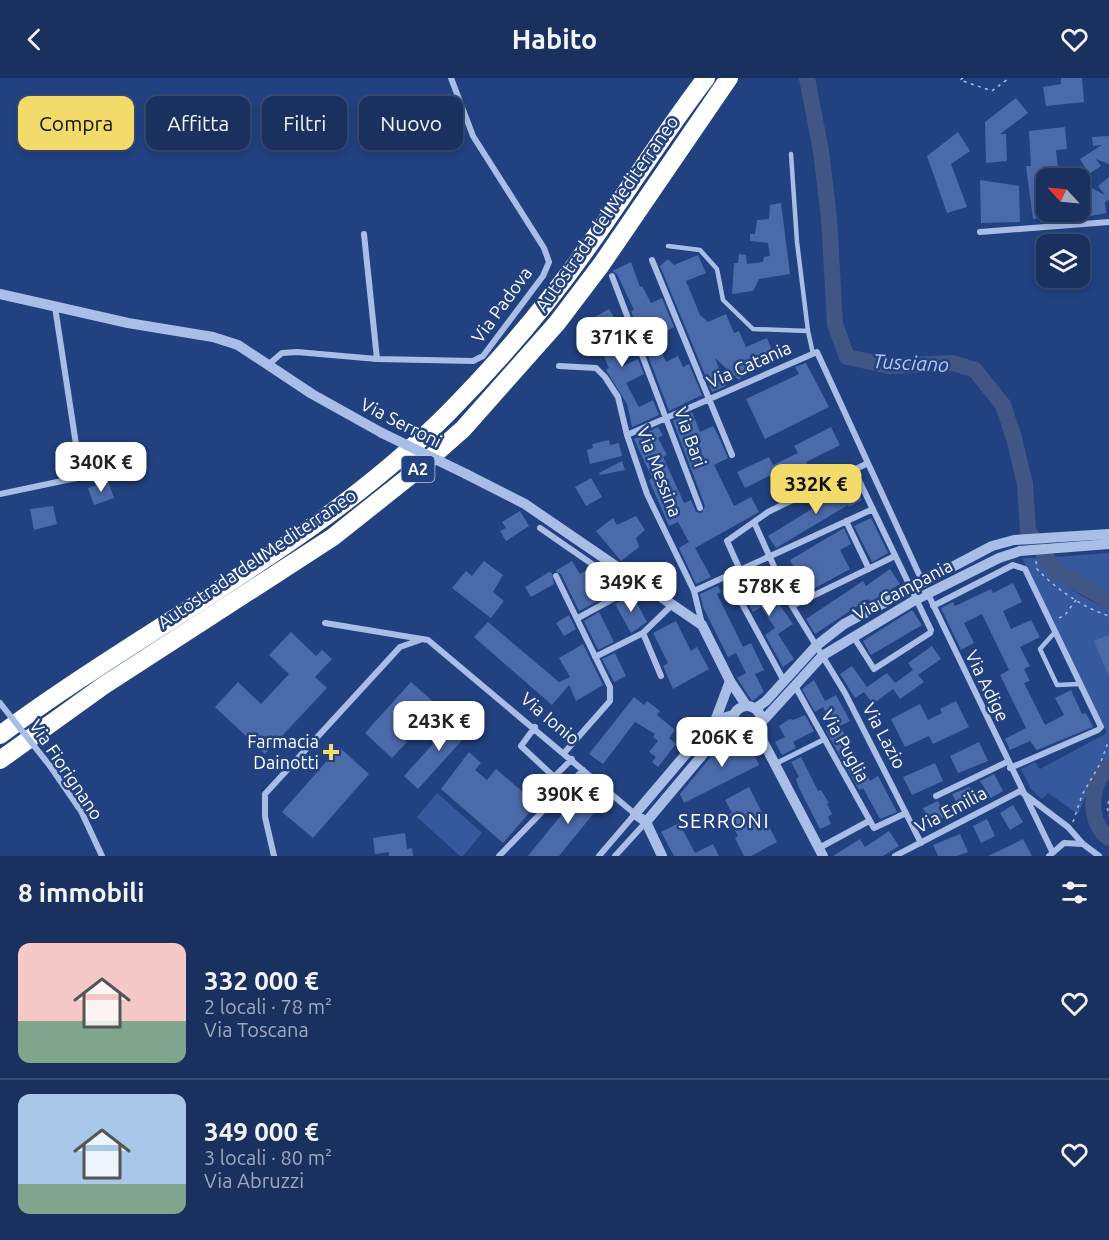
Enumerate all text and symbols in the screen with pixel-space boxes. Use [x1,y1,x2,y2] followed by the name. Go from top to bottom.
[18,23,51,56] icon: back
[1058,23,1091,56] icon: heart
[512,24,597,54] text: Habito
[18,96,134,150] chip: Compra
[146,96,250,150] chip: Affitta
[262,96,347,150] chip: Filtri
[359,96,463,150] chip: Nuovo
[531,112,682,315] street label: Autostrada del Mediterraneo
[1036,168,1090,222] north arrow
[1036,168,1090,288] map controls
[1036,234,1090,288] button: layers
[467,263,535,346] street label: Via Padova
[573,317,671,368] pin: 371K €
[590,325,654,348] text: 371K €
[703,337,794,392] street label: Via Catania
[872,349,950,376] water label: Tusciano
[358,393,445,451] street label: Via Serroni
[671,404,711,469] street label: Via Bari
[634,424,686,520] street label: Via Messina
[52,442,150,493] pin: 340K €
[69,450,133,473] text: 340K €
[402,456,434,482] road number: A2
[767,464,865,515] pin: 332K €
[784,472,848,495] text: 332K €
[154,484,359,632] street label: Autostrada del Mediterraneo
[850,555,955,624] street label: Via Campania
[582,562,680,613] pin: 349K €
[720,566,818,617] pin: 578K €
[599,570,663,593] text: 349K €
[737,574,801,597] text: 578K €
[962,647,1014,724] street label: Via Adige
[517,688,584,748] street label: Via Ionio
[859,699,910,772] street label: Via Lazio
[390,701,488,752] pin: 243K €
[818,706,874,785] street label: Via Puglia
[407,709,471,732] text: 243K €
[26,716,108,823] street label: Via Fiorignano
[673,717,771,768] pin: 206K €
[690,725,754,748] text: 206K €
[247,731,319,772] place label: Farmacia Dainotti
[324,745,338,759] marker: Farmacia Dainotti
[519,774,617,825] pin: 390K €
[536,782,600,805] text: 390K €
[911,782,990,836] street label: Via Emilia
[678,809,770,832] district label: SERRONI
[1058,876,1091,909] icon: filters
[18,878,144,907] text: 8 immobili
[204,966,319,995] text: 332 000 €
[66,967,138,1039] icon: home
[1058,987,1091,1020] icon: heart
[204,995,332,1018] text: 2 locali · 78 m²
[204,1018,309,1041] text: Via Toscana
[204,1117,319,1146] text: 349 000 €
[66,1118,138,1190] icon: home
[1058,1138,1091,1171] icon: heart
[204,1146,332,1169] text: 3 locali · 80 m²
[204,1169,304,1192] text: Via Abruzzi

